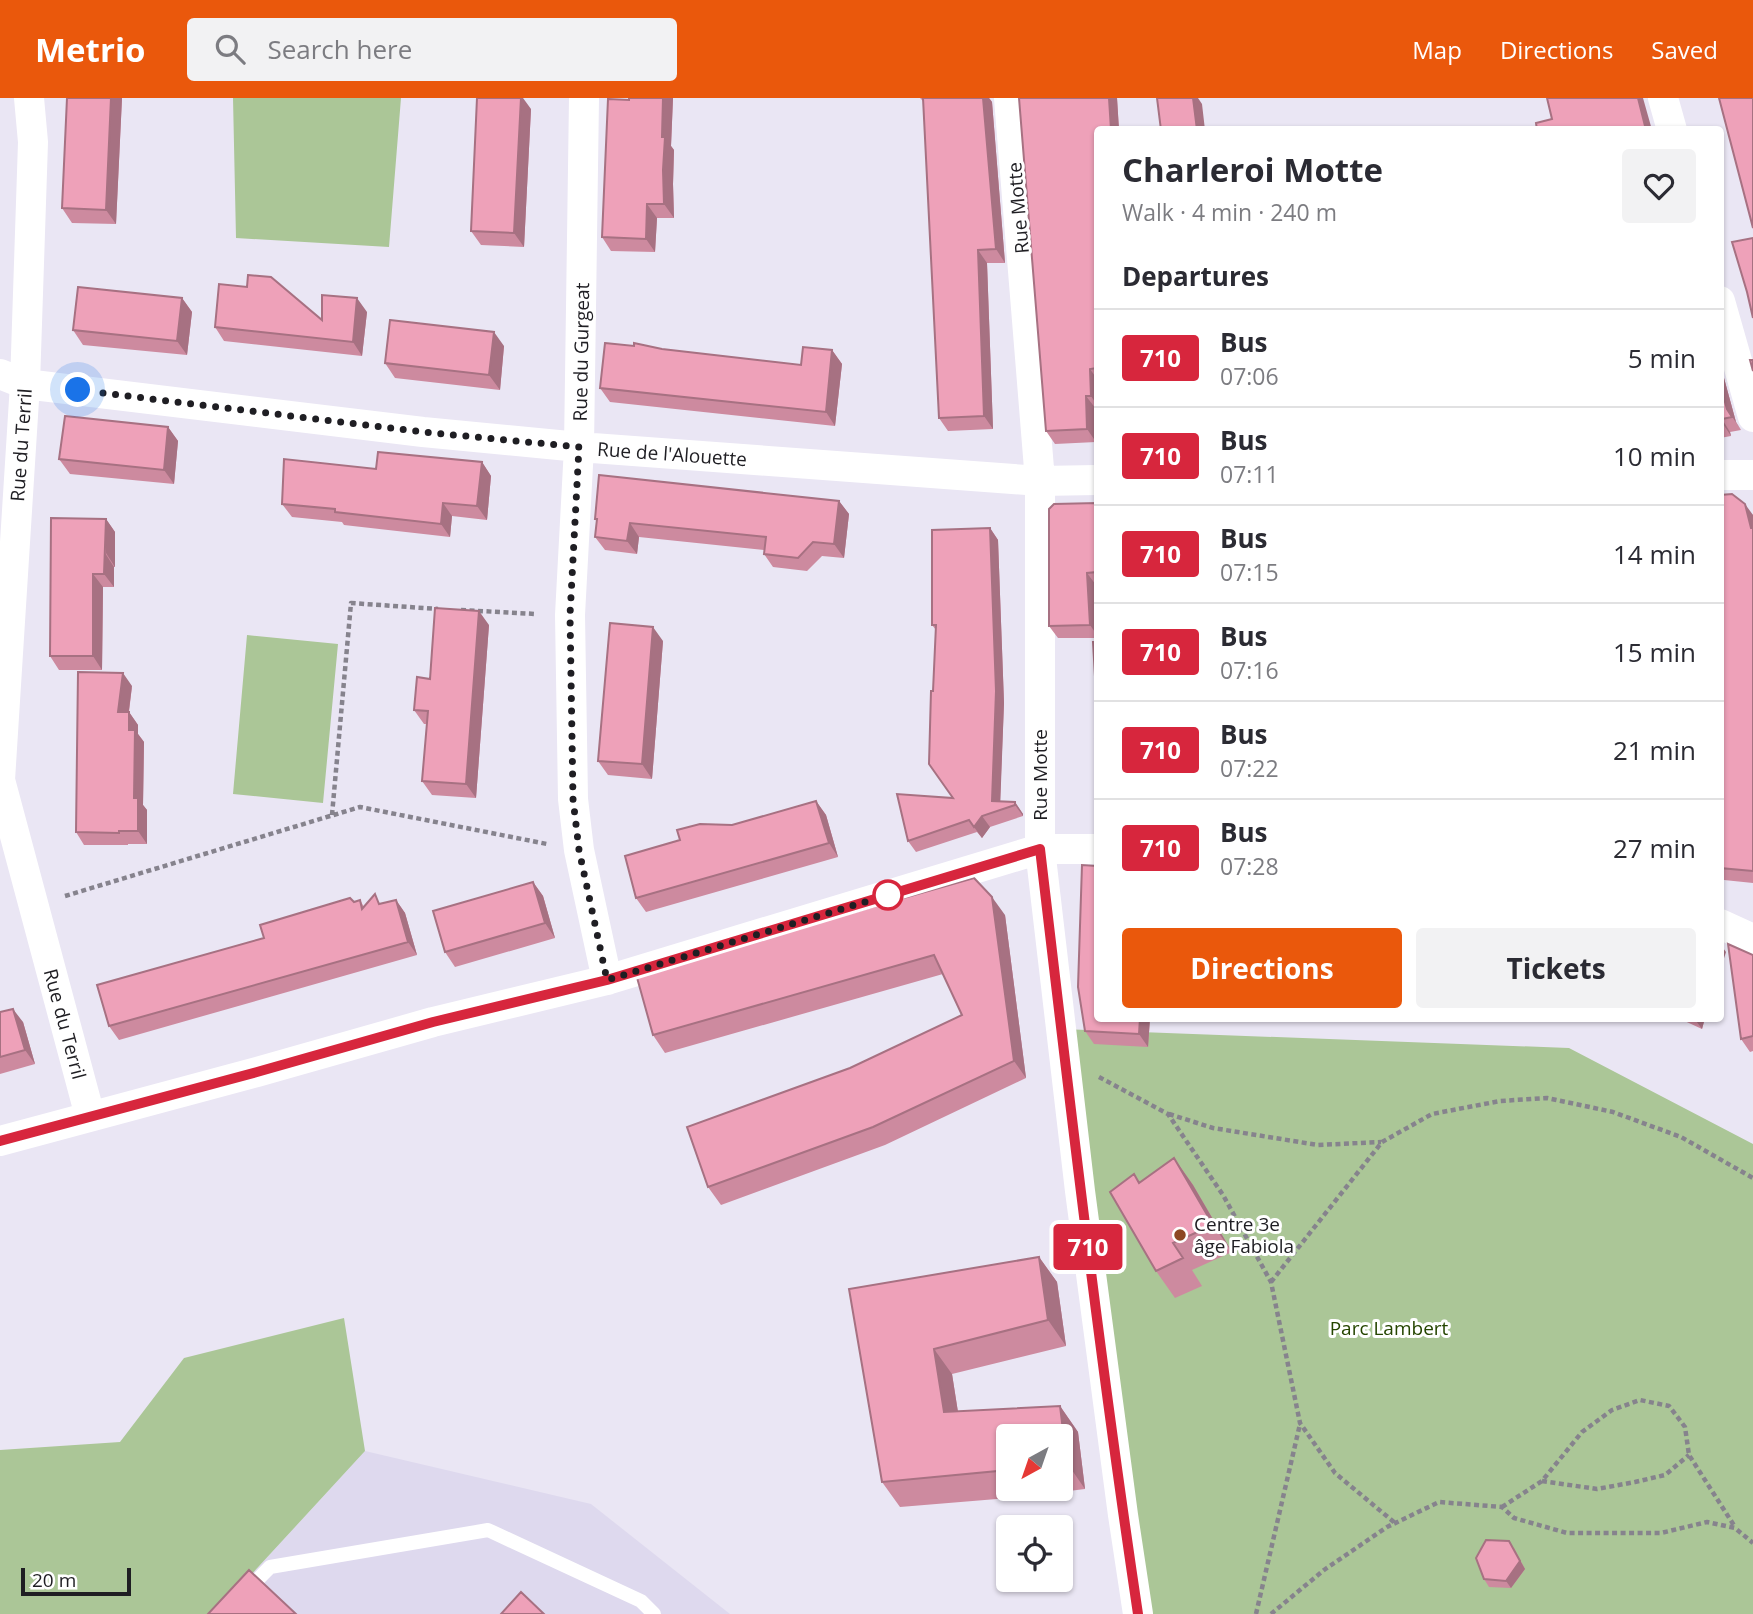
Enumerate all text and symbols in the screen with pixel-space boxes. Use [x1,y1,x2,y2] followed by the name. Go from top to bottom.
[187,18,677,81] search box
[35,27,145,72] text: Metrio
[211,30,249,68] icon: search
[267,31,412,67] text: Search here
[1412,33,1462,66] text: Map
[1500,33,1613,66] text: Directions
[1651,33,1718,66] text: Saved
[1122,147,1383,192] text: Charleroi Motte
[1622,149,1696,223] button: heart
[1001,161,1035,255] street label: Rue Motte
[1122,196,1337,228] text: Walk · 4 min · 240 m
[1122,258,1269,294] text: Departures
[567,282,595,422] street label: Rue du Gurgeat
[1220,324,1267,360] text: Bus
[1628,340,1696,376] text: 5 min
[1140,341,1181,374] text: 710
[1220,360,1279,392] text: 07:06
[60,372,95,407] your location
[4,388,38,502] street label: Rue du Terril
[1220,422,1267,458] text: Bus
[596,436,748,472] street label: Rue de l'Alouette
[1613,438,1696,474] text: 10 min
[1140,439,1181,472] text: 710
[1220,458,1279,490] text: 07:11
[1220,520,1267,556] text: Bus
[1613,536,1696,572] text: 14 min
[1140,537,1181,570] text: 710
[1220,556,1279,588] text: 07:15
[1220,618,1267,654] text: Bus
[1613,634,1696,670] text: 15 min
[1140,635,1181,668] text: 710
[1220,654,1279,686] text: 07:16
[1220,716,1267,752] text: Bus
[1027,729,1053,821] street label: Rue Motte
[1613,732,1696,768] text: 21 min
[1140,733,1181,766] text: 710
[1220,752,1279,784] text: 07:22
[1220,814,1267,850] text: Bus
[1613,830,1696,866] text: 27 min
[1140,831,1181,864] text: 710
[1220,850,1279,882] text: 07:28
[873,880,903,910] unlabelled marker
[1122,928,1402,1008] button: Directions
[1416,928,1696,1008] button: Tickets
[38,966,92,1082] street label: Rue du Terril
[1194,1211,1294,1259] place label: Centre 3e âge Fabiola
[1048,1224,1128,1270] line badge: 710
[1172,1227,1188,1243] marker: Centre 3e âge Fabiola
[1067,1230,1109,1263] text: 710
[1330,1315,1449,1341] park label: Parc Lambert
[996,1424,1073,1502] north arrow
[996,1424,1073,1592] map controls
[996,1515,1073,1592] button: locate
[21,1565,131,1597] scale bar
[32,1567,76,1593] text: 20 m

